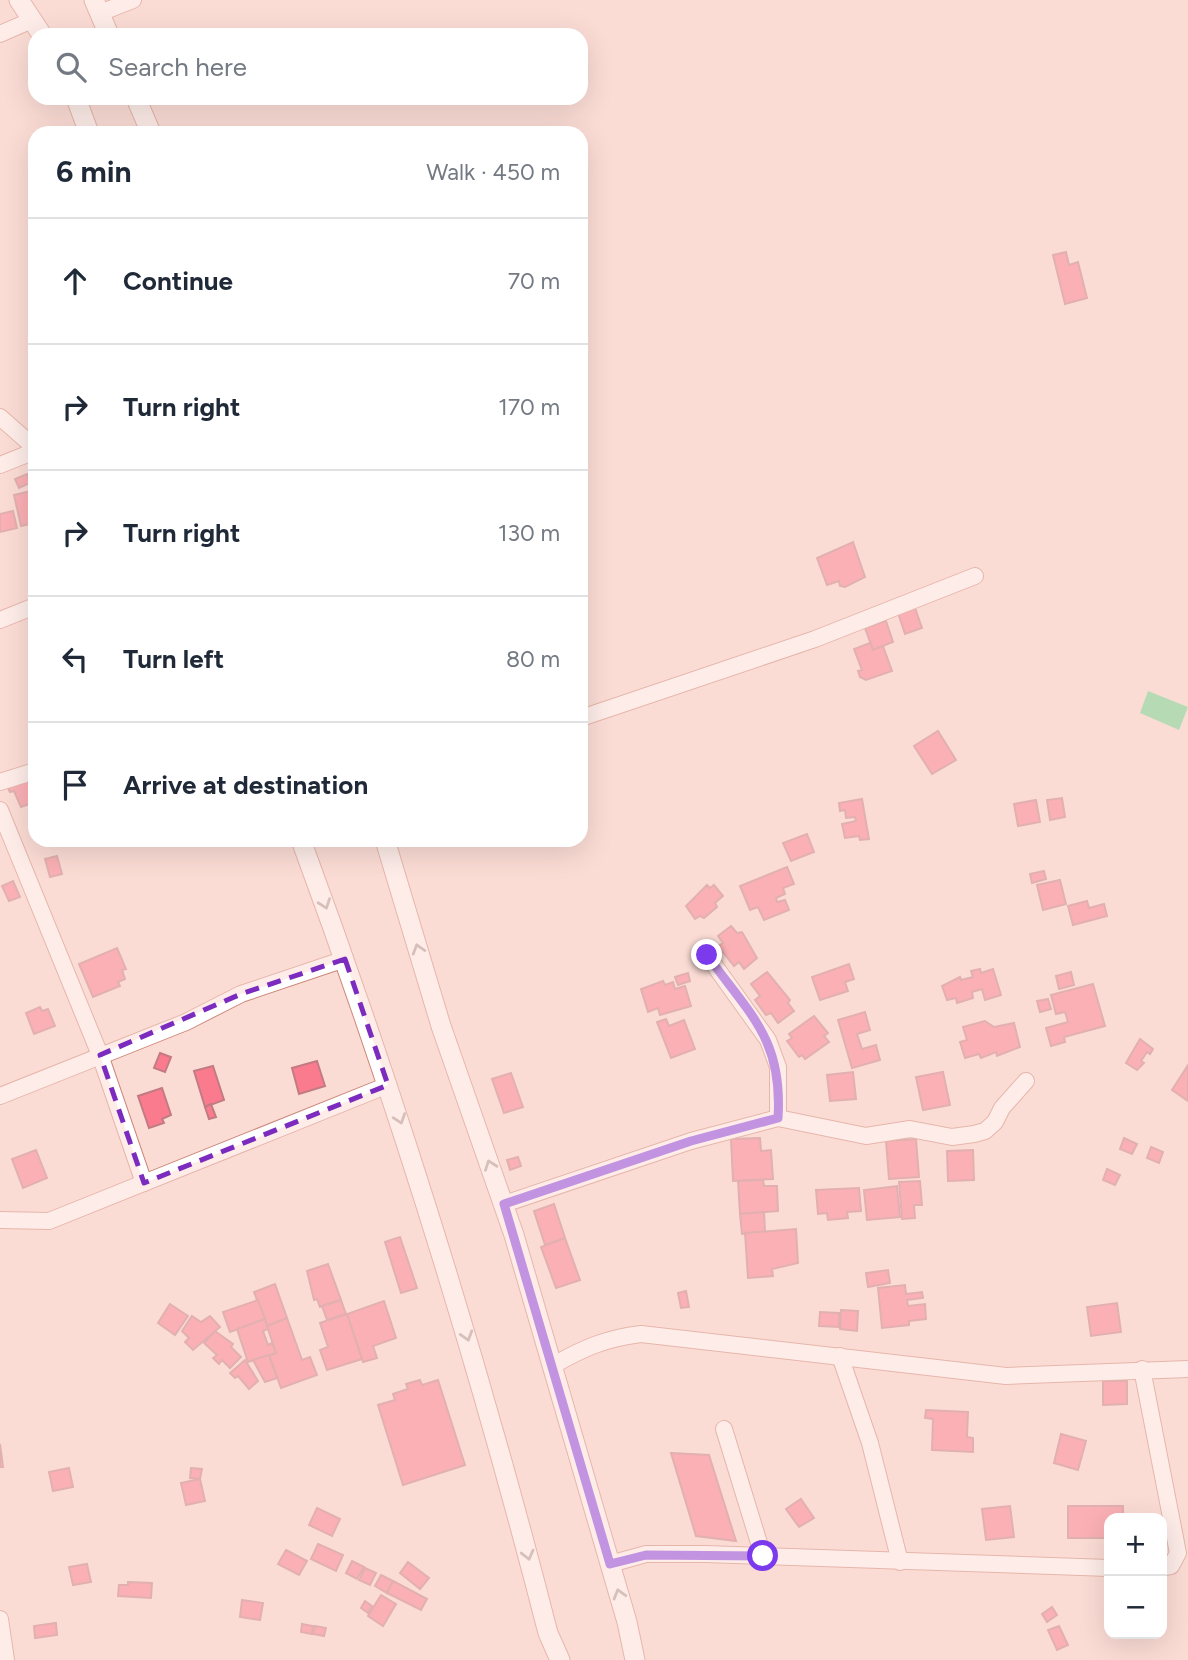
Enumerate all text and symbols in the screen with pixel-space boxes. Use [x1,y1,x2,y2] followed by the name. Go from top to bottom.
[28,28,588,105] search box
[52,48,90,86] icon: search
[108,51,247,83] text: Search here
[56,153,132,190] text: 6 min
[426,158,560,186] text: Walk · 450 m
[56,262,94,300] icon: ahead
[123,265,233,297] text: Continue
[508,267,560,295] text: 70 m
[56,388,94,426] icon: right
[123,391,240,423] text: Turn right
[498,393,560,421] text: 170 m
[56,514,94,552] icon: right
[123,517,240,549] text: Turn right
[498,519,560,547] text: 130 m
[56,640,94,678] icon: left
[123,643,224,675] text: Turn left
[506,645,560,673] text: 80 m
[56,766,94,804] icon: arrive
[123,769,368,801] text: Arrive at destination
[316,897,330,909] one-way arrow
[691,939,722,970] route end
[411,943,426,955] one-way arrow
[392,1112,406,1124] one-way arrow
[484,1159,498,1171] one-way arrow
[459,1330,474,1342] one-way arrow
[1104,1513,1167,1639] map controls
[1104,1513,1167,1576] button: +
[747,1540,778,1571] route start
[520,1549,534,1561] one-way arrow
[1104,1576,1167,1639] button: −
[613,1588,627,1600] one-way arrow

